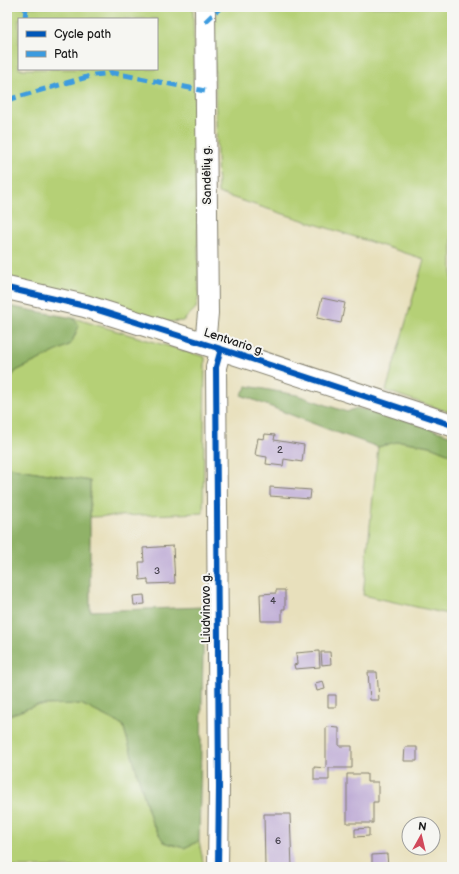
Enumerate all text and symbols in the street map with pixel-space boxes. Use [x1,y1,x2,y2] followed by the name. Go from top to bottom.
[18,18,158,70] legend
[54,27,111,42] text: Cycle path
[54,47,79,62] text: Path
[199,145,215,205] street label: Sandėlių g.
[202,325,266,359] street label: Lentvario g.
[277,444,283,456] house number: 2
[154,565,160,577] house number: 3
[199,573,214,643] street label: Liudvinavo g.
[270,595,276,607] house number: 4
[401,816,441,856] north arrow
[417,820,427,834] text: N
[275,835,281,847] house number: 6

